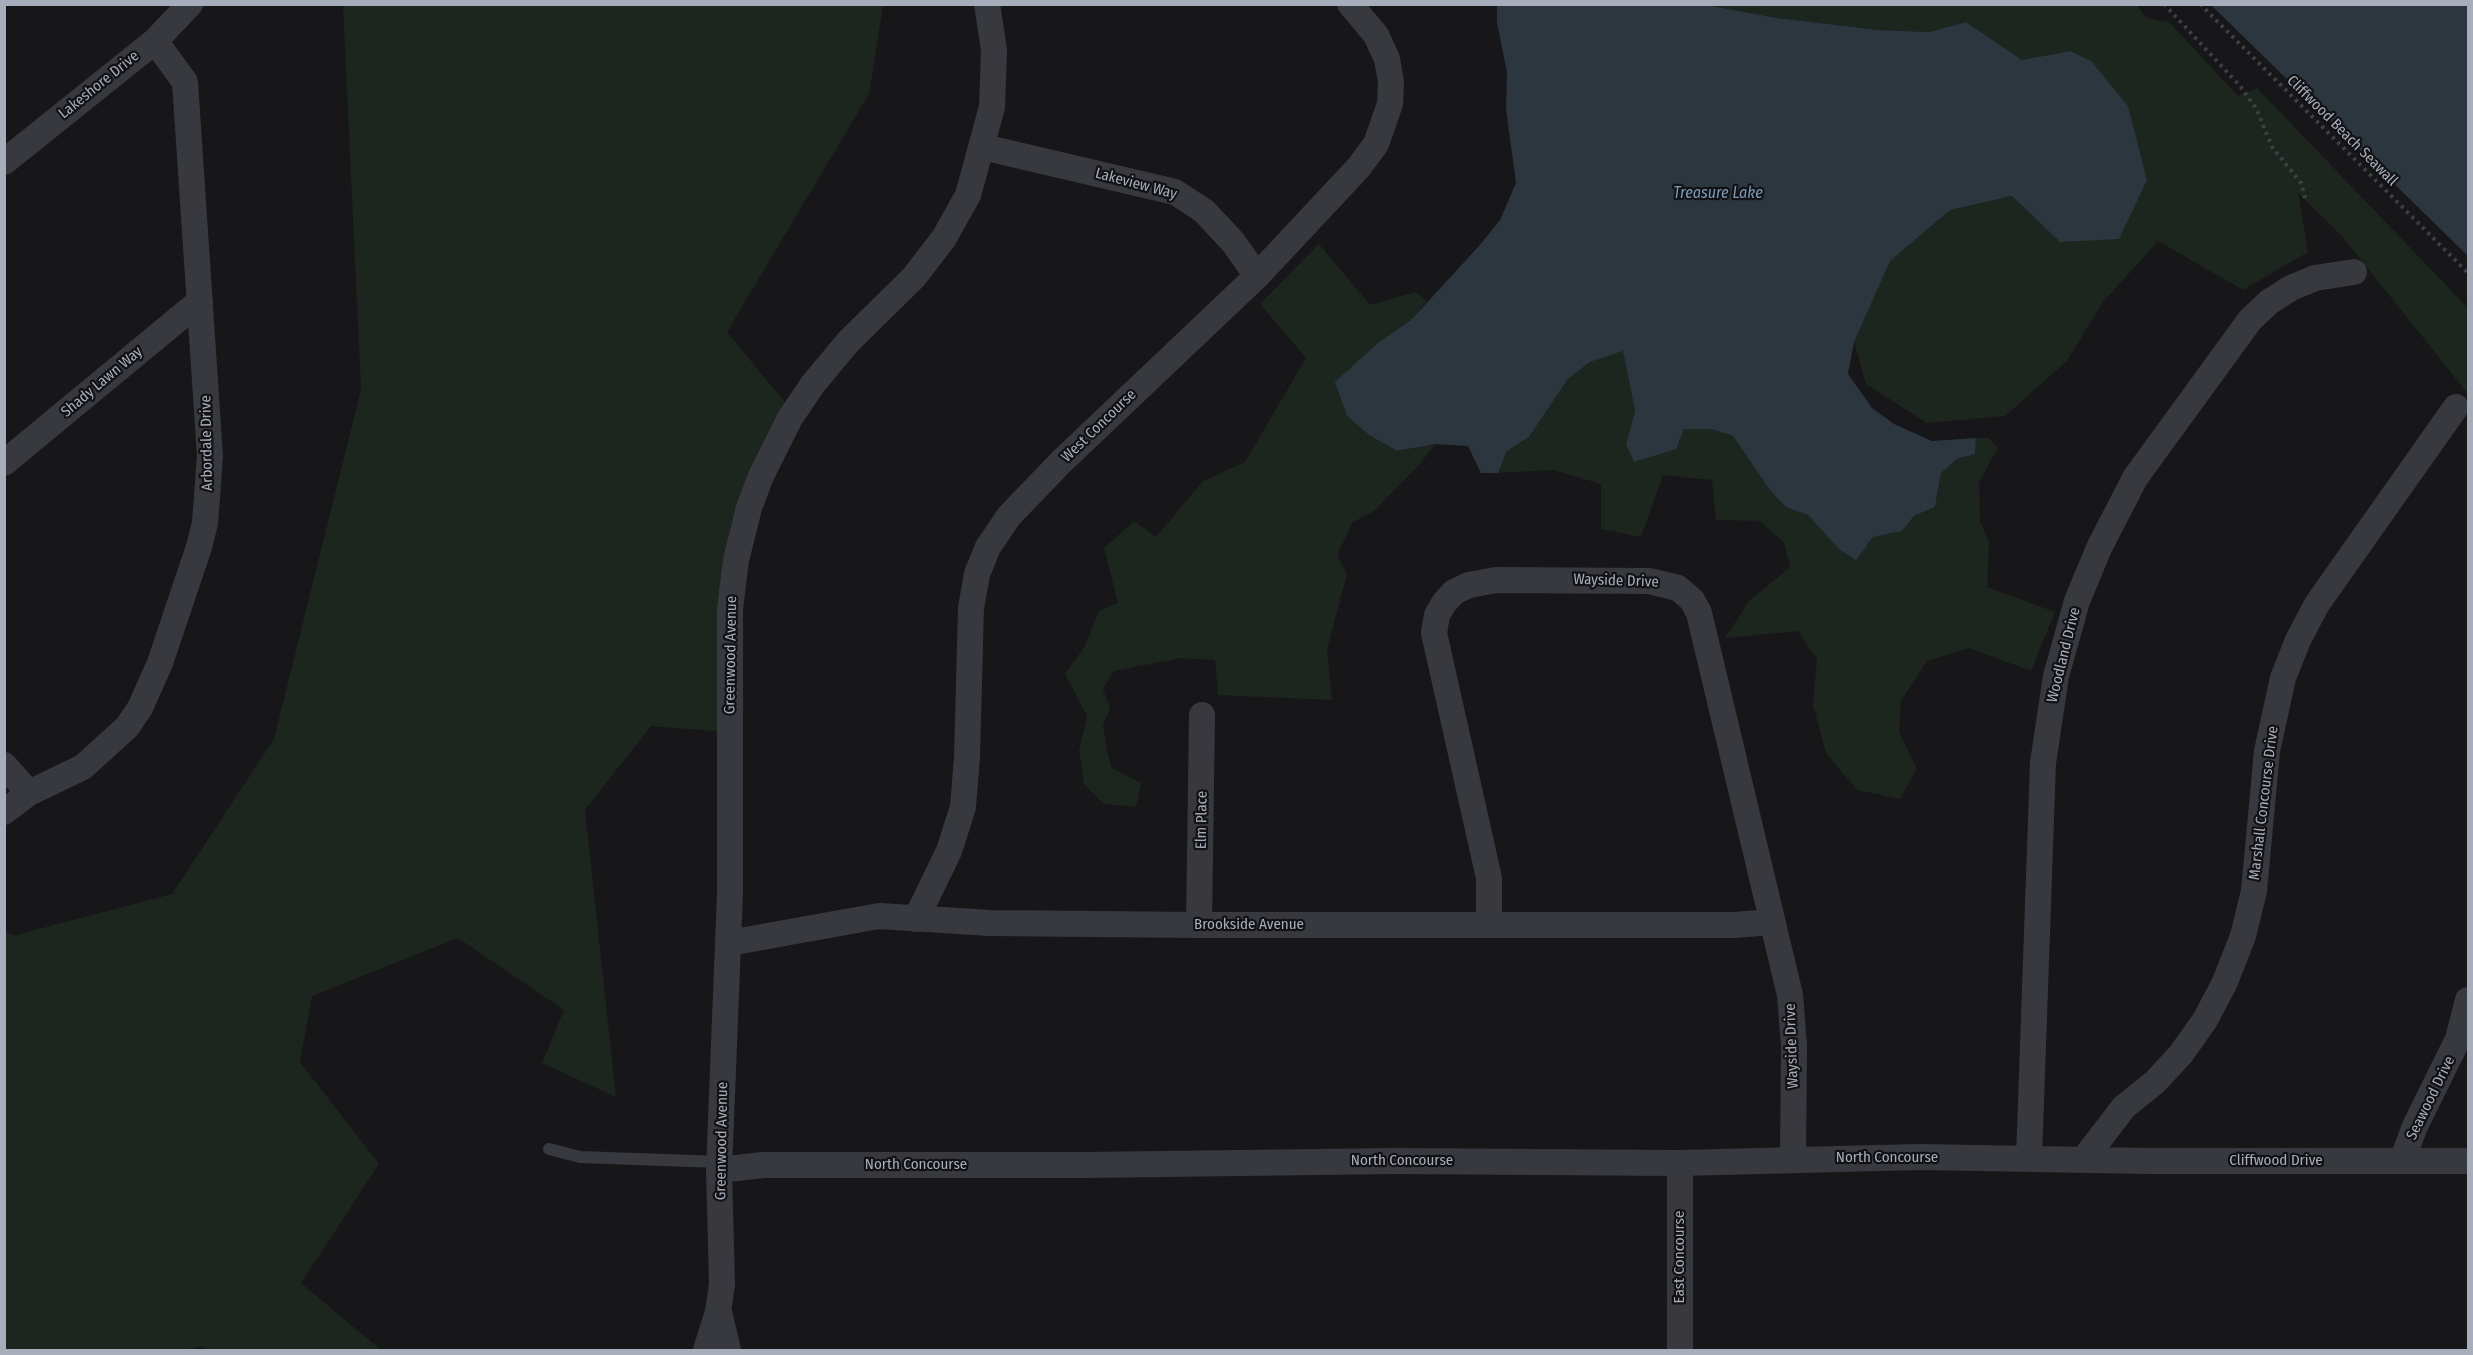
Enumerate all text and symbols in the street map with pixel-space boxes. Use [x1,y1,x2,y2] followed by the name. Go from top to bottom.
[55,47,143,123] street label: Lakeshore Drive
[2283,72,2401,190] street label: Cliffwood Beach Seawall
[1093,164,1179,204] street label: Lakeview Way
[1673,184,1763,204] water label: Treasure Lake
[58,343,146,421] street label: Shady Lawn Way
[1058,386,1140,466] street label: West Concourse
[197,395,217,491] street label: Arbordale Drive
[1573,571,1659,591] street label: Wayside Drive
[721,596,741,714] street label: Greenwood Avenue
[2043,606,2085,704] street label: Woodland Drive
[2246,725,2282,881] street label: Marshall Concourse Drive
[1192,791,1212,849] street label: Elm Place
[1194,916,1304,934] street label: Brookside Avenue
[1782,1003,1802,1089] street label: Wayside Drive
[2403,1053,2459,1143] street label: Seawood Drive
[712,1082,732,1200] street label: Greenwood Avenue
[1836,1149,1938,1167] street label: North Concourse
[1351,1152,1453,1170] street label: North Concourse
[2229,1152,2323,1170] street label: Cliffwood Drive
[865,1156,967,1174] street label: North Concourse
[1671,1211,1689,1303] street label: East Concourse

